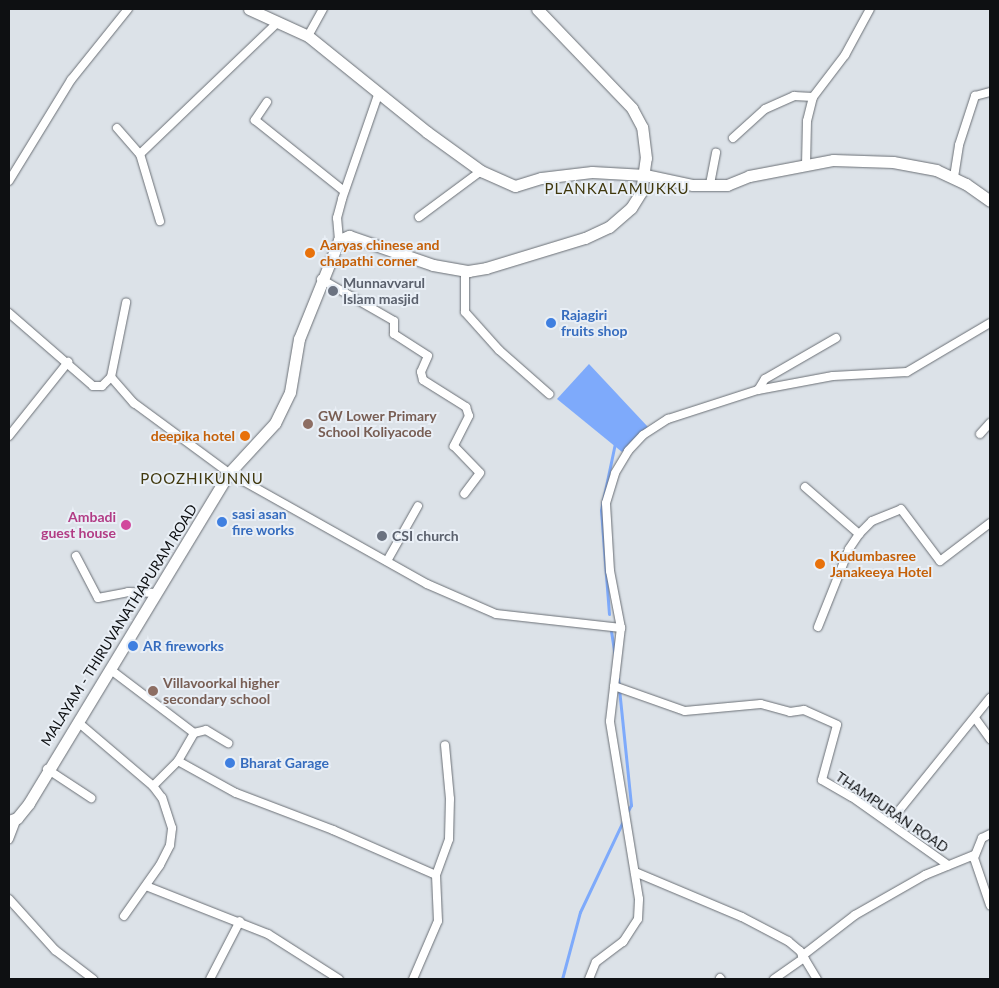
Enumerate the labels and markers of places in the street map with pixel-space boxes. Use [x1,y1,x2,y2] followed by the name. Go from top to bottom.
[320,237,439,270] place label: Aaryas chinese and chapathi corner
[304,247,316,259] marker: Aaryas chinese and chapathi corner
[343,275,425,308] place label: Munnavvarul Islam masjid
[327,285,339,297] marker: Munnavvarul Islam masjid
[561,307,627,340] place label: Rajagiri fruits shop
[545,317,557,329] marker: Rajagiri fruits shop
[318,408,437,441] place label: GW Lower Primary School Koliyacode
[302,418,314,430] marker: GW Lower Primary School Koliyacode
[151,428,235,444] place label: deepika hotel
[239,430,251,442] marker: deepika hotel
[232,506,294,538] place label: sasi asan fire works
[41,509,116,542] place label: Ambadi guest house
[216,516,228,528] marker: sasi asan fire works
[120,519,132,531] marker: Ambadi guest house
[392,528,459,544] place label: CSI church
[376,530,388,542] marker: CSI church
[830,548,932,580] place label: Kudumbasree Janakeeya Hotel
[814,558,826,570] marker: Kudumbasree Janakeeya Hotel
[143,638,224,654] place label: AR fireworks
[127,640,139,652] marker: AR fireworks
[163,675,280,708] place label: Villavoorkal higher secondary school
[147,685,159,697] marker: Villavoorkal higher secondary school
[240,755,329,771] place label: Bharat Garage
[224,757,236,769] marker: Bharat Garage

